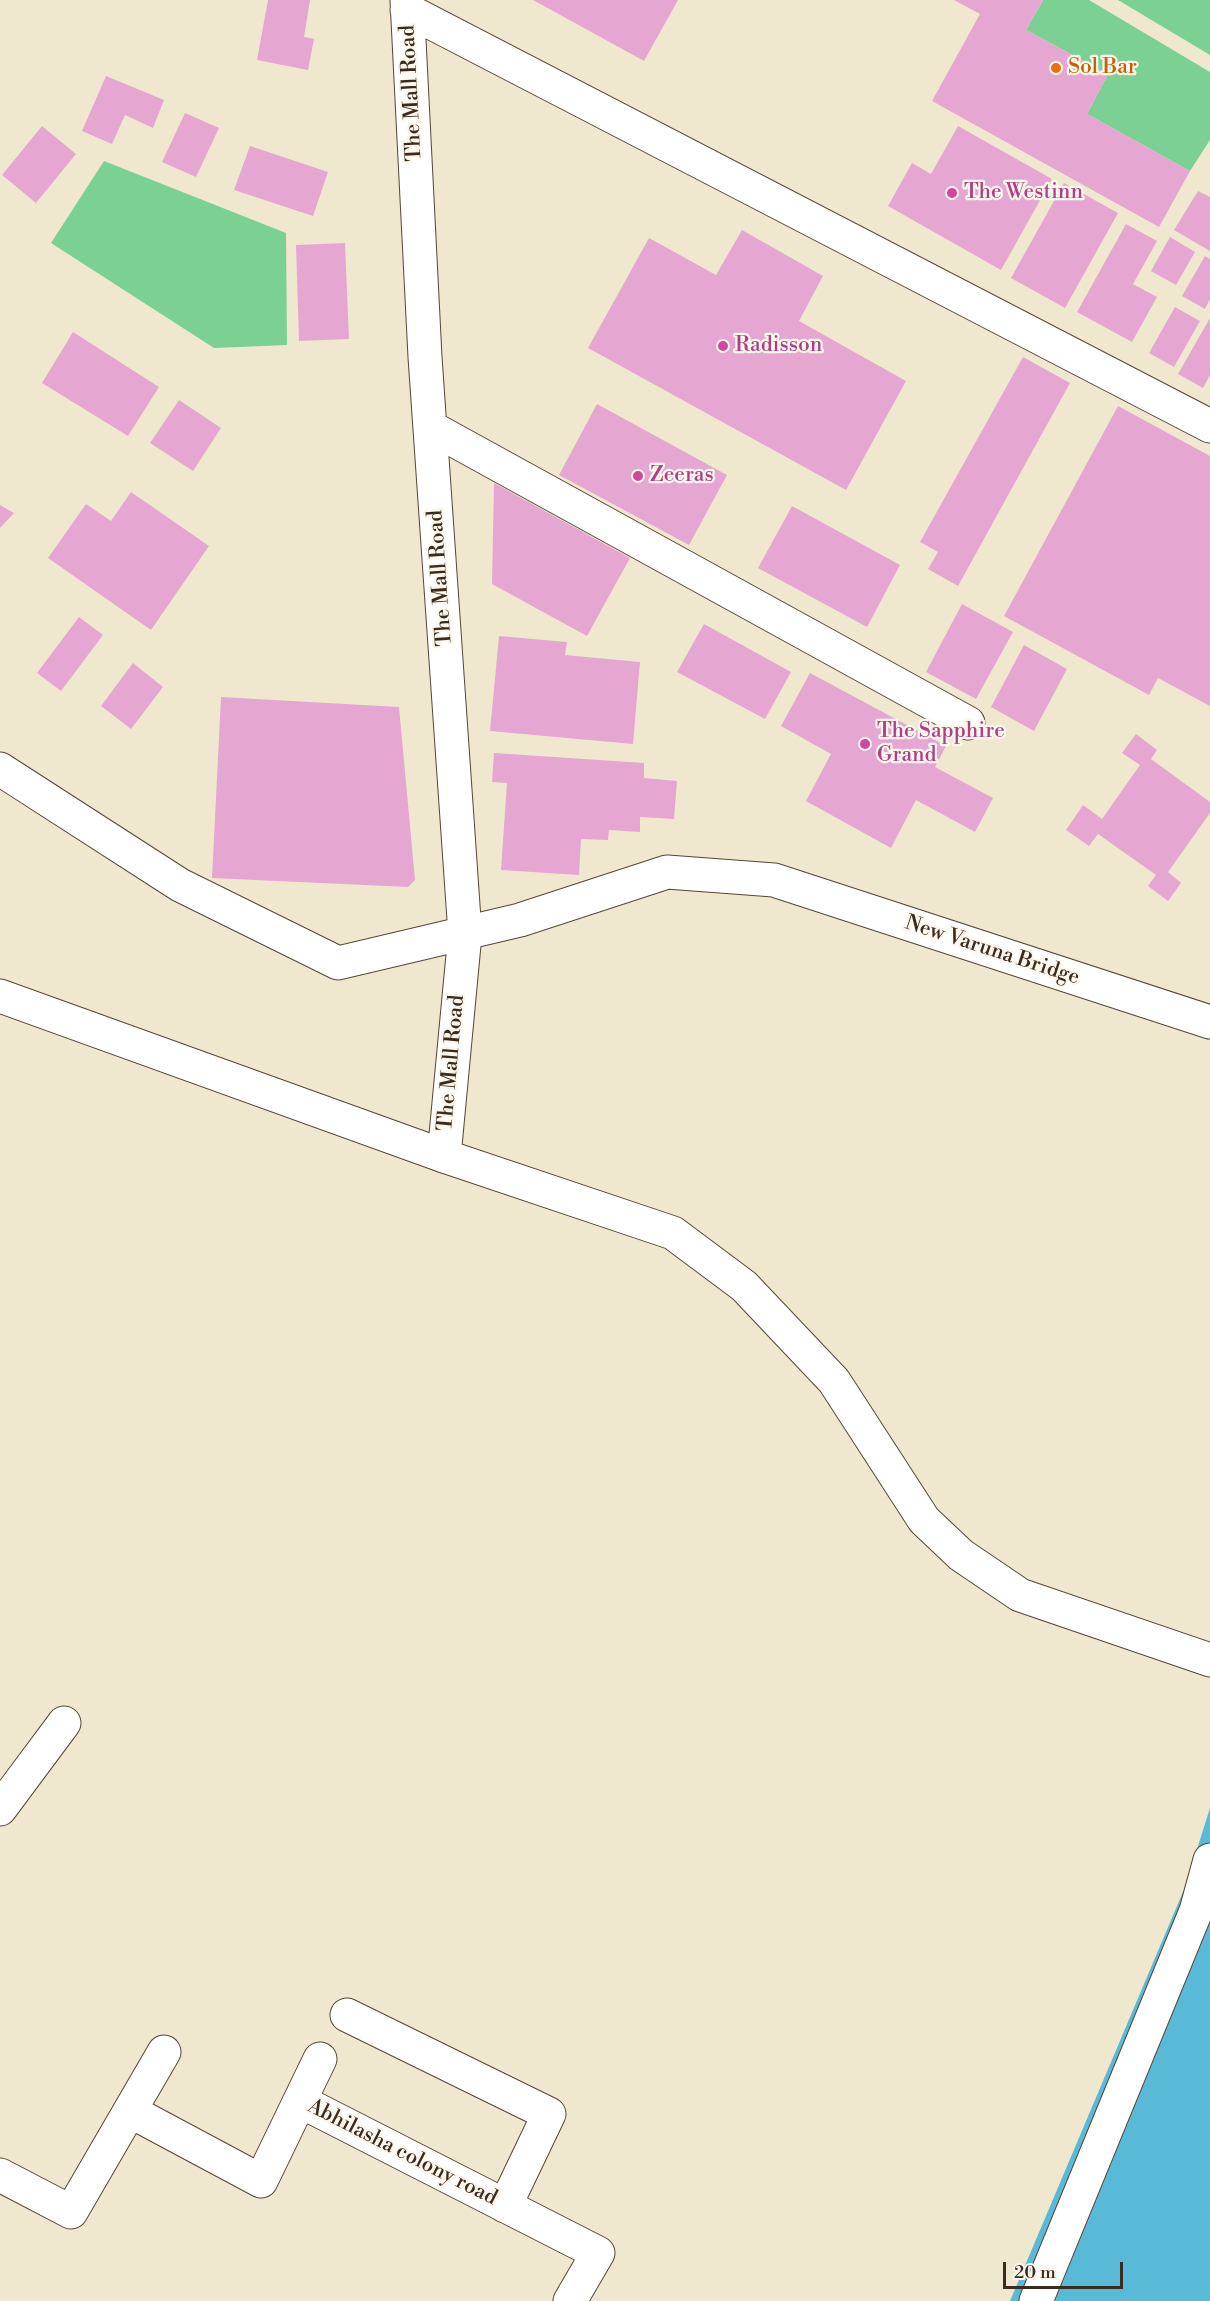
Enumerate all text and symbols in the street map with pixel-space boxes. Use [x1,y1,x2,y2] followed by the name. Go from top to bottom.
[396,24,428,162] street label: The Mall Road
[1068,55,1137,81] place label: Sol Bar
[1049,61,1063,75] marker: Sol Bar
[964,180,1083,206] place label: The Westinn
[945,186,959,200] marker: The Westinn
[735,333,822,359] place label: Radisson
[716,339,730,353] marker: Radisson
[650,463,714,489] place label: Zeeras
[631,469,645,483] marker: Zeeras
[424,509,458,647] street label: The Mall Road
[877,719,1005,769] place label: The Sapphire Grand
[858,737,872,751] marker: The Sapphire Grand
[902,911,1082,991] street label: New Varuna Bridge
[434,994,470,1132] street label: The Mall Road
[303,2094,501,2212] street label: Abhilasha colony road
[1006,2250,1126,2288] scale bar
[1014,2261,1056,2284] text: 20 m

